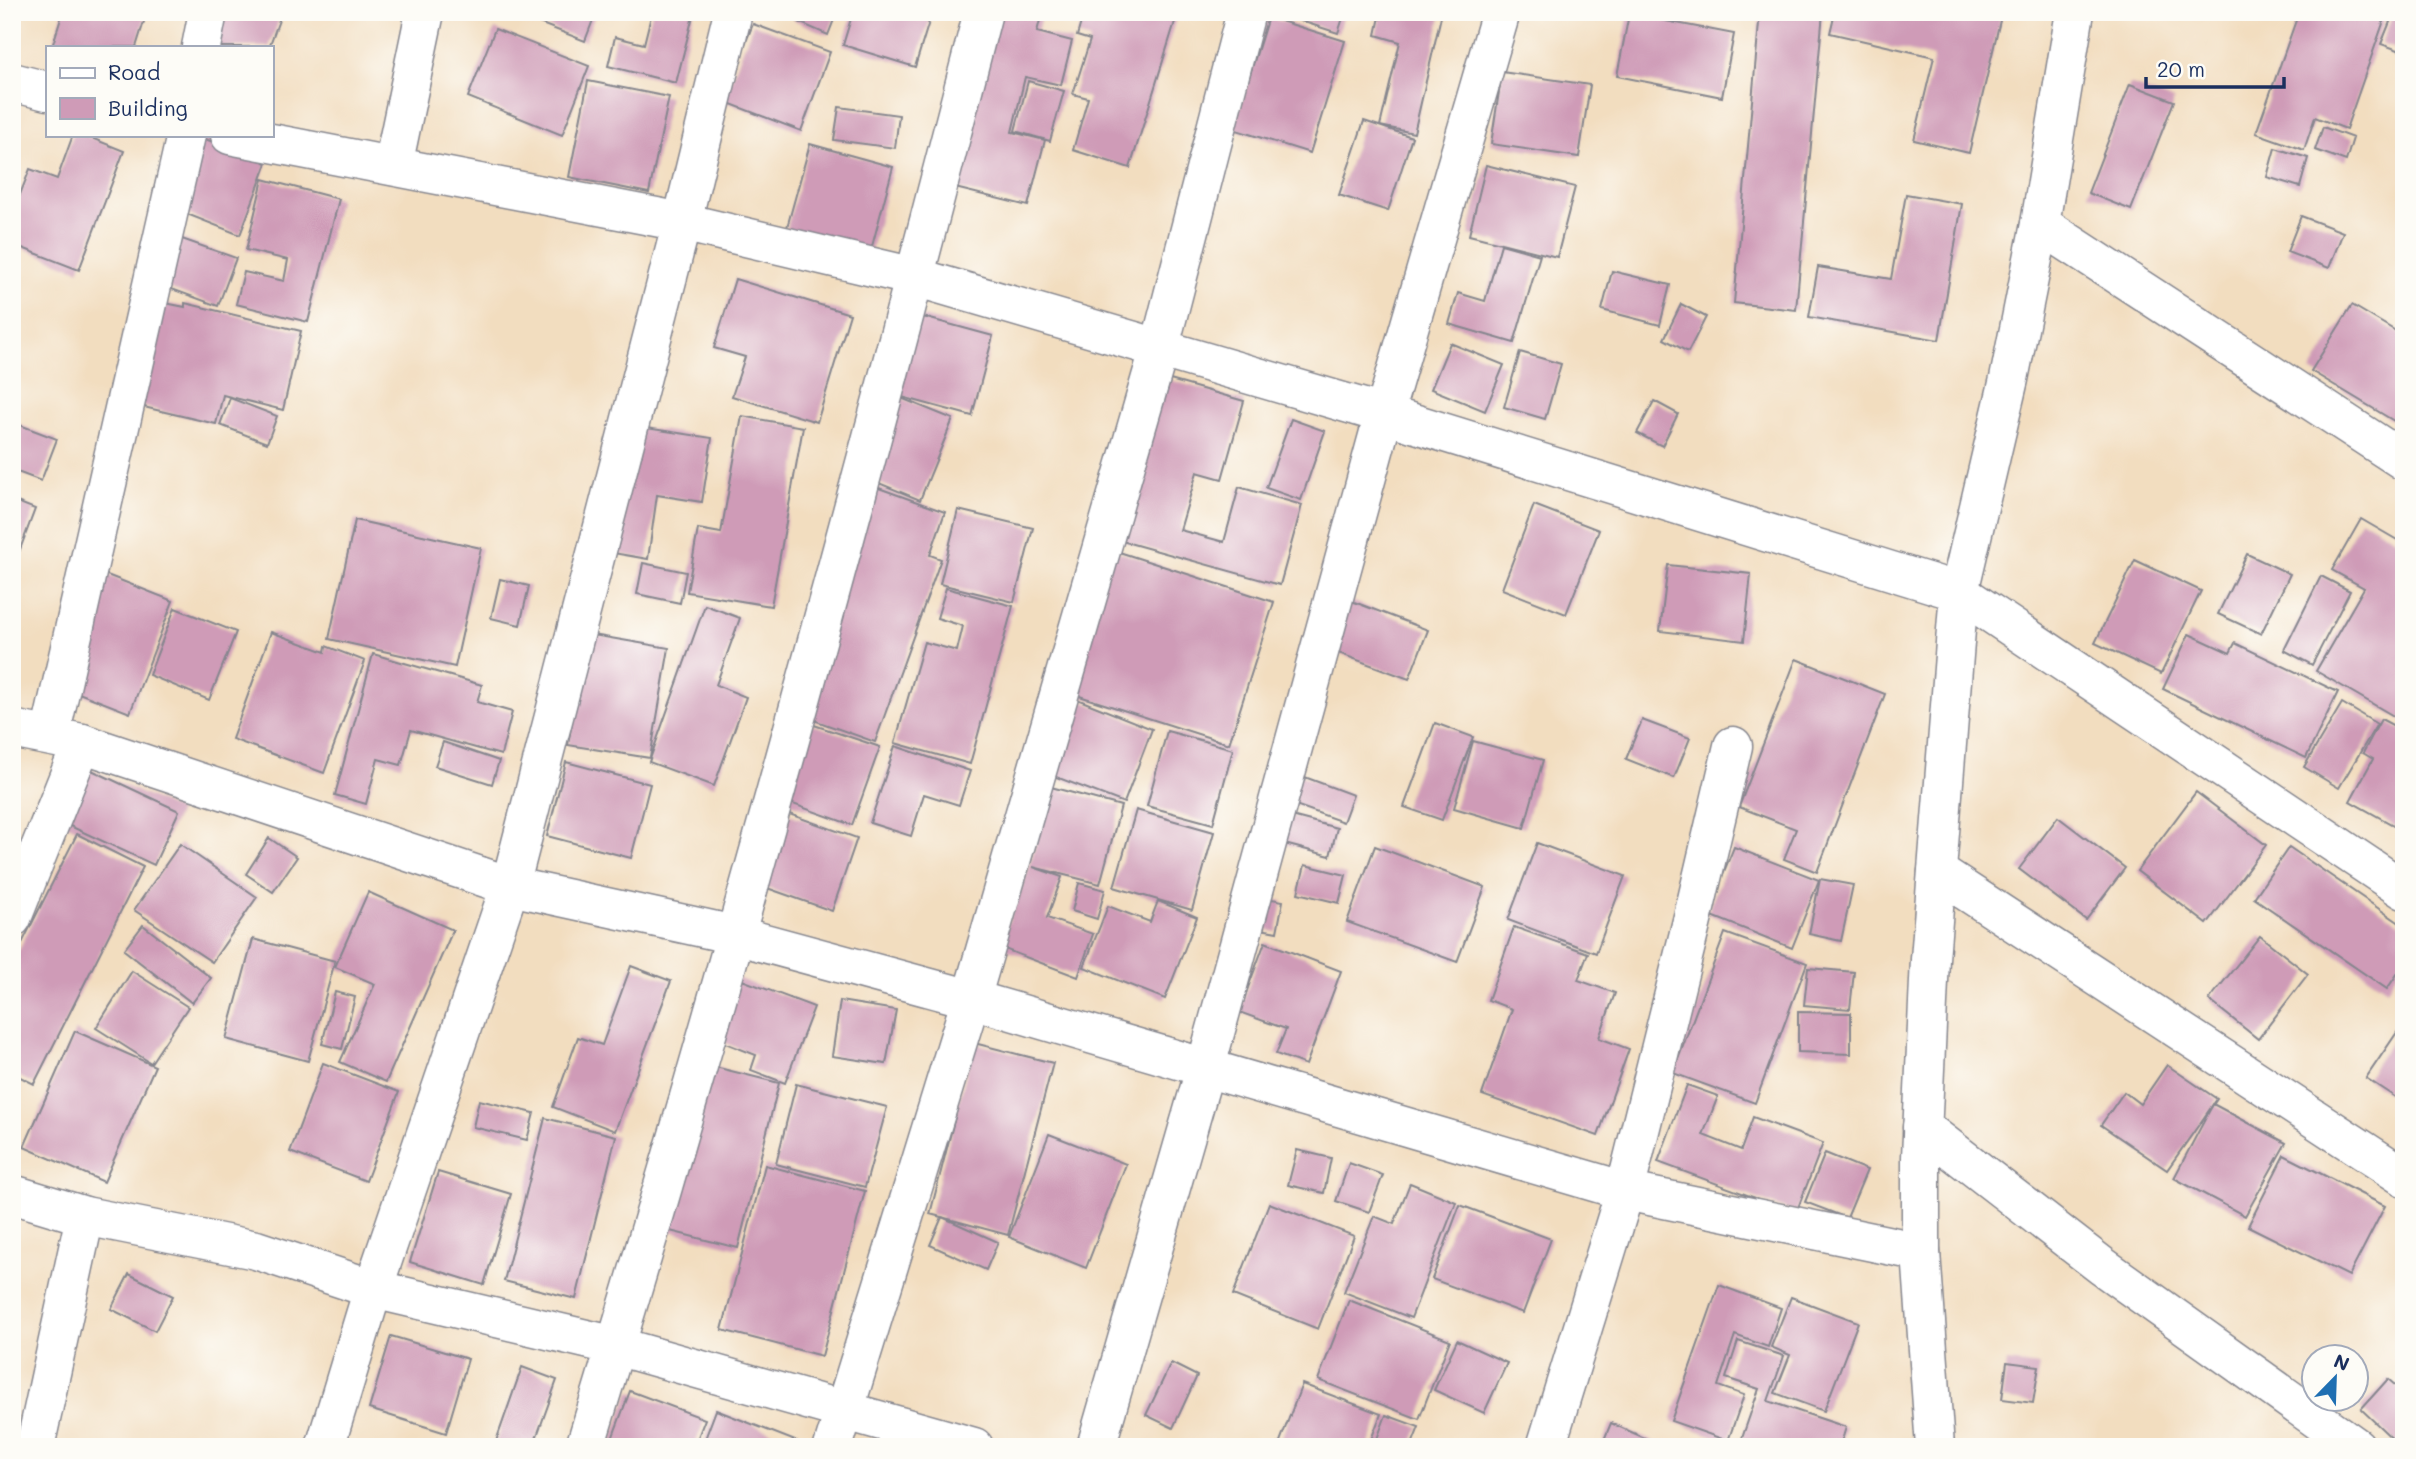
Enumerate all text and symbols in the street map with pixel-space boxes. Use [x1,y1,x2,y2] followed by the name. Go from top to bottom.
[46,46,273,136] legend
[2146,46,2285,90] scale bar
[2157,55,2205,82] text: 20 m
[108,58,160,85] text: Road
[108,94,188,121] text: Building
[2300,1344,2370,1414] north arrow
[2330,1348,2353,1376] text: N

